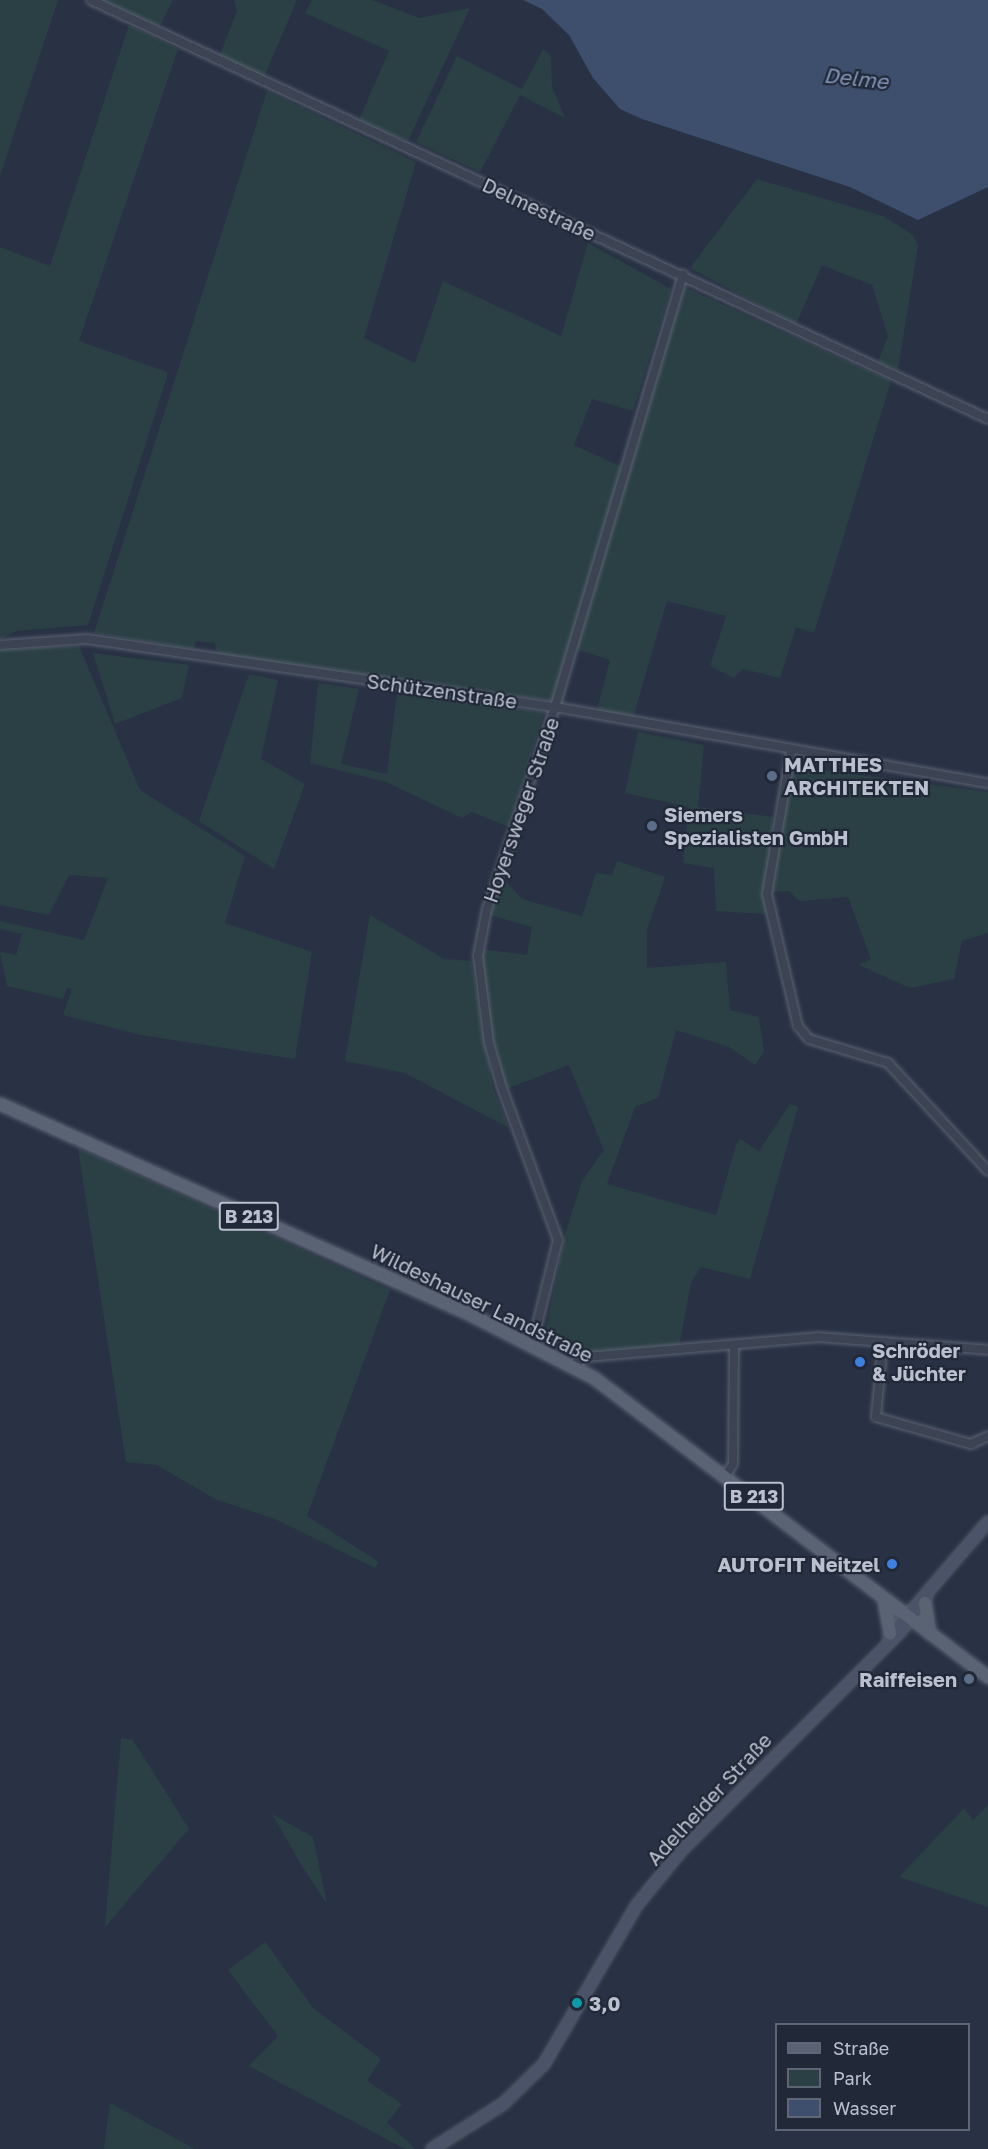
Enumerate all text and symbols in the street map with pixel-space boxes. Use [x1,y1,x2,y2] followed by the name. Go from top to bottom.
[823,62,889,94] water label: Delme
[479,172,599,246] street label: Delmestraße
[365,669,519,713] street label: Schützenstraße
[478,714,564,906] street label: Hoyersweger Straße
[784,752,929,799] place label: MATTHES ARCHITEKTEN
[765,769,779,783] marker: MATTHES ARCHITEKTEN
[664,802,849,849] place label: Siemers Spezialisten GmbH
[645,819,659,833] marker: Siemers Spezialisten GmbH
[218,1201,280,1231] road number: B 213
[367,1239,597,1367] street label: Wildeshauser Landstraße
[872,1338,966,1385] place label: Schröder & Jüchter
[853,1355,867,1369] marker: Schröder & Jüchter
[722,1481,786,1511] road number: B 213
[717,1552,880,1576] place label: AUTOFIT Neitzel
[885,1557,899,1571] marker: AUTOFIT Neitzel
[859,1667,957,1691] place label: Raiffeisen
[962,1672,976,1686] marker: Raiffeisen
[642,1728,776,1870] street label: Adelheider Straße
[589,1991,621,2015] place label: 3,0
[570,1996,584,2010] marker: 3,0
[775,2023,970,2131] legend
[833,2037,889,2059] text: Straße
[833,2067,872,2089] text: Park
[833,2097,896,2119] text: Wasser

